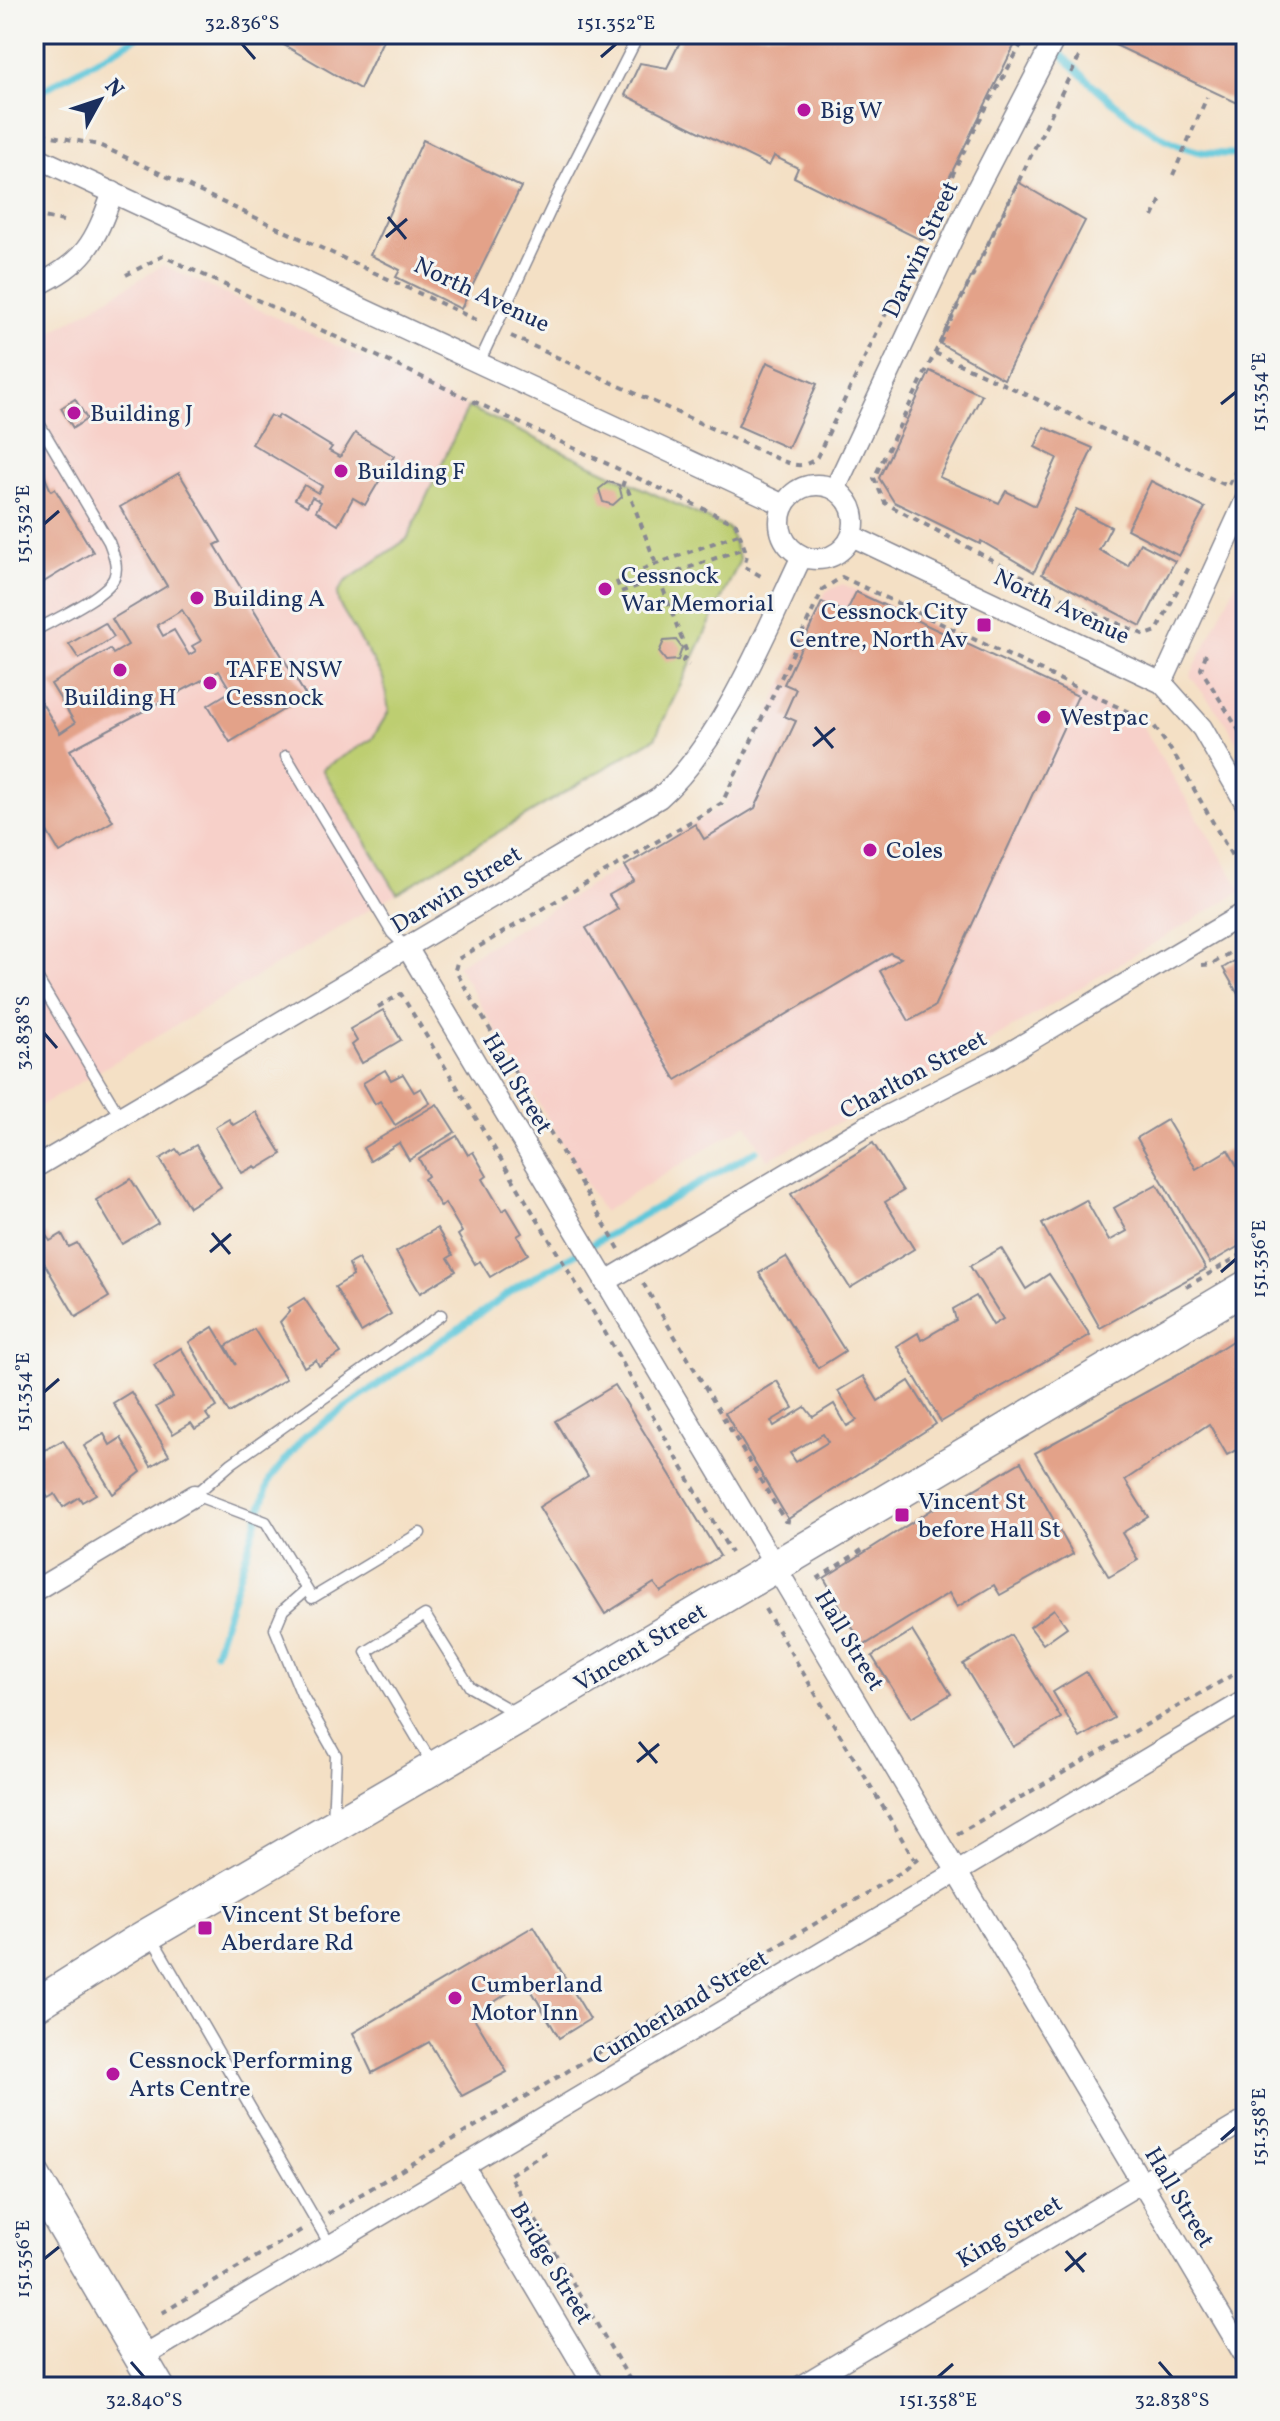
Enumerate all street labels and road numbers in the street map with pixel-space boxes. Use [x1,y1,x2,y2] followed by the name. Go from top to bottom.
[875,176,968,324] street label: Darwin Street
[408,249,555,342] street label: North Avenue
[988,561,1135,654] street label: North Avenue
[385,838,529,943] street label: Darwin Street
[834,1023,994,1129] street label: Charlton Street
[473,1027,560,1141] street label: Hall Street
[805,1584,892,1698] street label: Hall Street
[568,1596,714,1702] street label: Vincent Street
[587,1943,775,2075] street label: Cumberland Street
[1135,2141,1222,2255] street label: Hall Street
[951,2188,1069,2278] street label: King Street
[500,2197,600,2332] street label: Bridge Street

